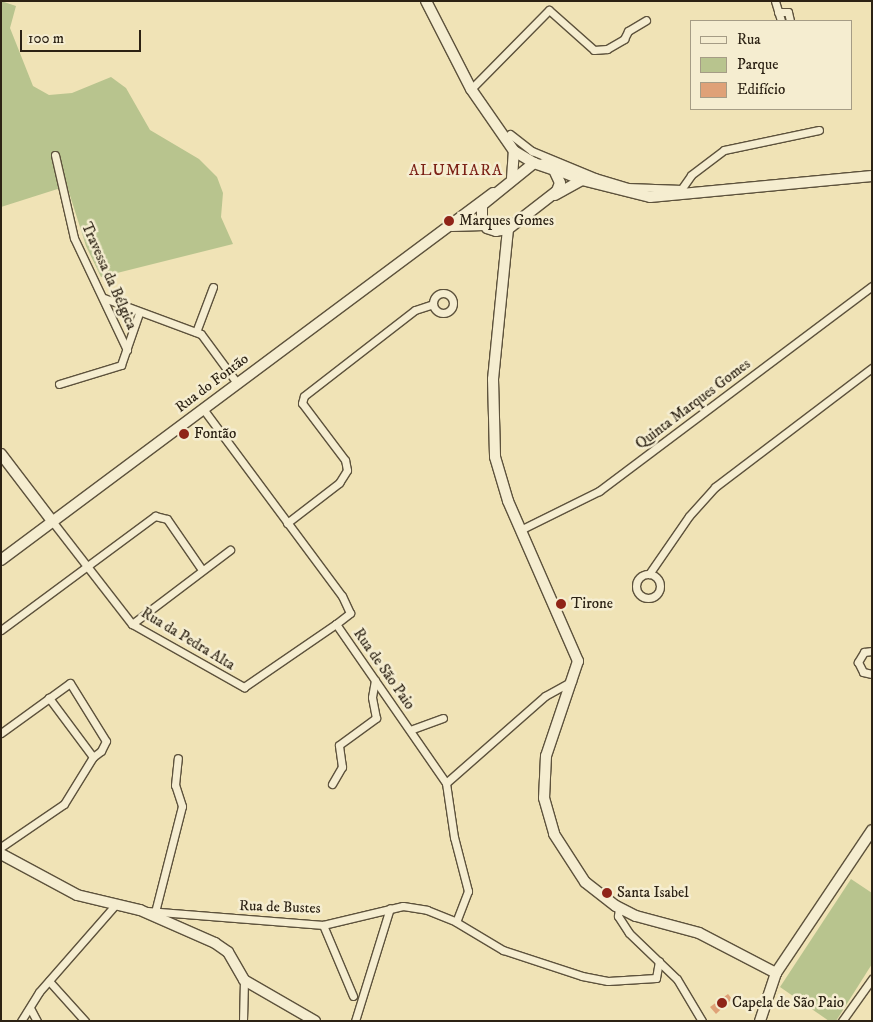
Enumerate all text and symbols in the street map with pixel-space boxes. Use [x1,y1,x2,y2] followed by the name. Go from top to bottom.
[22,20,144,52] scale bar
[690,20,853,110] legend
[28,29,64,48] text: 100 m
[737,30,761,49] text: Rua
[737,55,778,74] text: Parque
[737,80,785,99] text: Edifício
[408,160,504,180] district label: ALUMIARA
[459,212,554,230] place label: Marques Gomes
[443,215,455,227] marker: Marques Gomes
[77,220,141,332] street label: Travessa da Bélgica
[172,350,252,416] street label: Rua do Fontão
[632,355,754,453] street label: Quinta Marques Gomes
[194,425,236,443] place label: Fontão
[178,428,190,440] marker: Fontão
[571,595,613,613] place label: Tirone
[555,598,567,610] marker: Tirone
[138,604,238,674] street label: Rua da Pedra Alta
[349,625,419,713] street label: Rua de São Paio
[617,884,689,902] place label: Santa Isabel
[601,887,613,899] marker: Santa Isabel
[239,897,321,917] street label: Rua de Bustes
[732,994,844,1012] place label: Capela de São Paio
[716,997,728,1009] marker: Capela de São Paio

